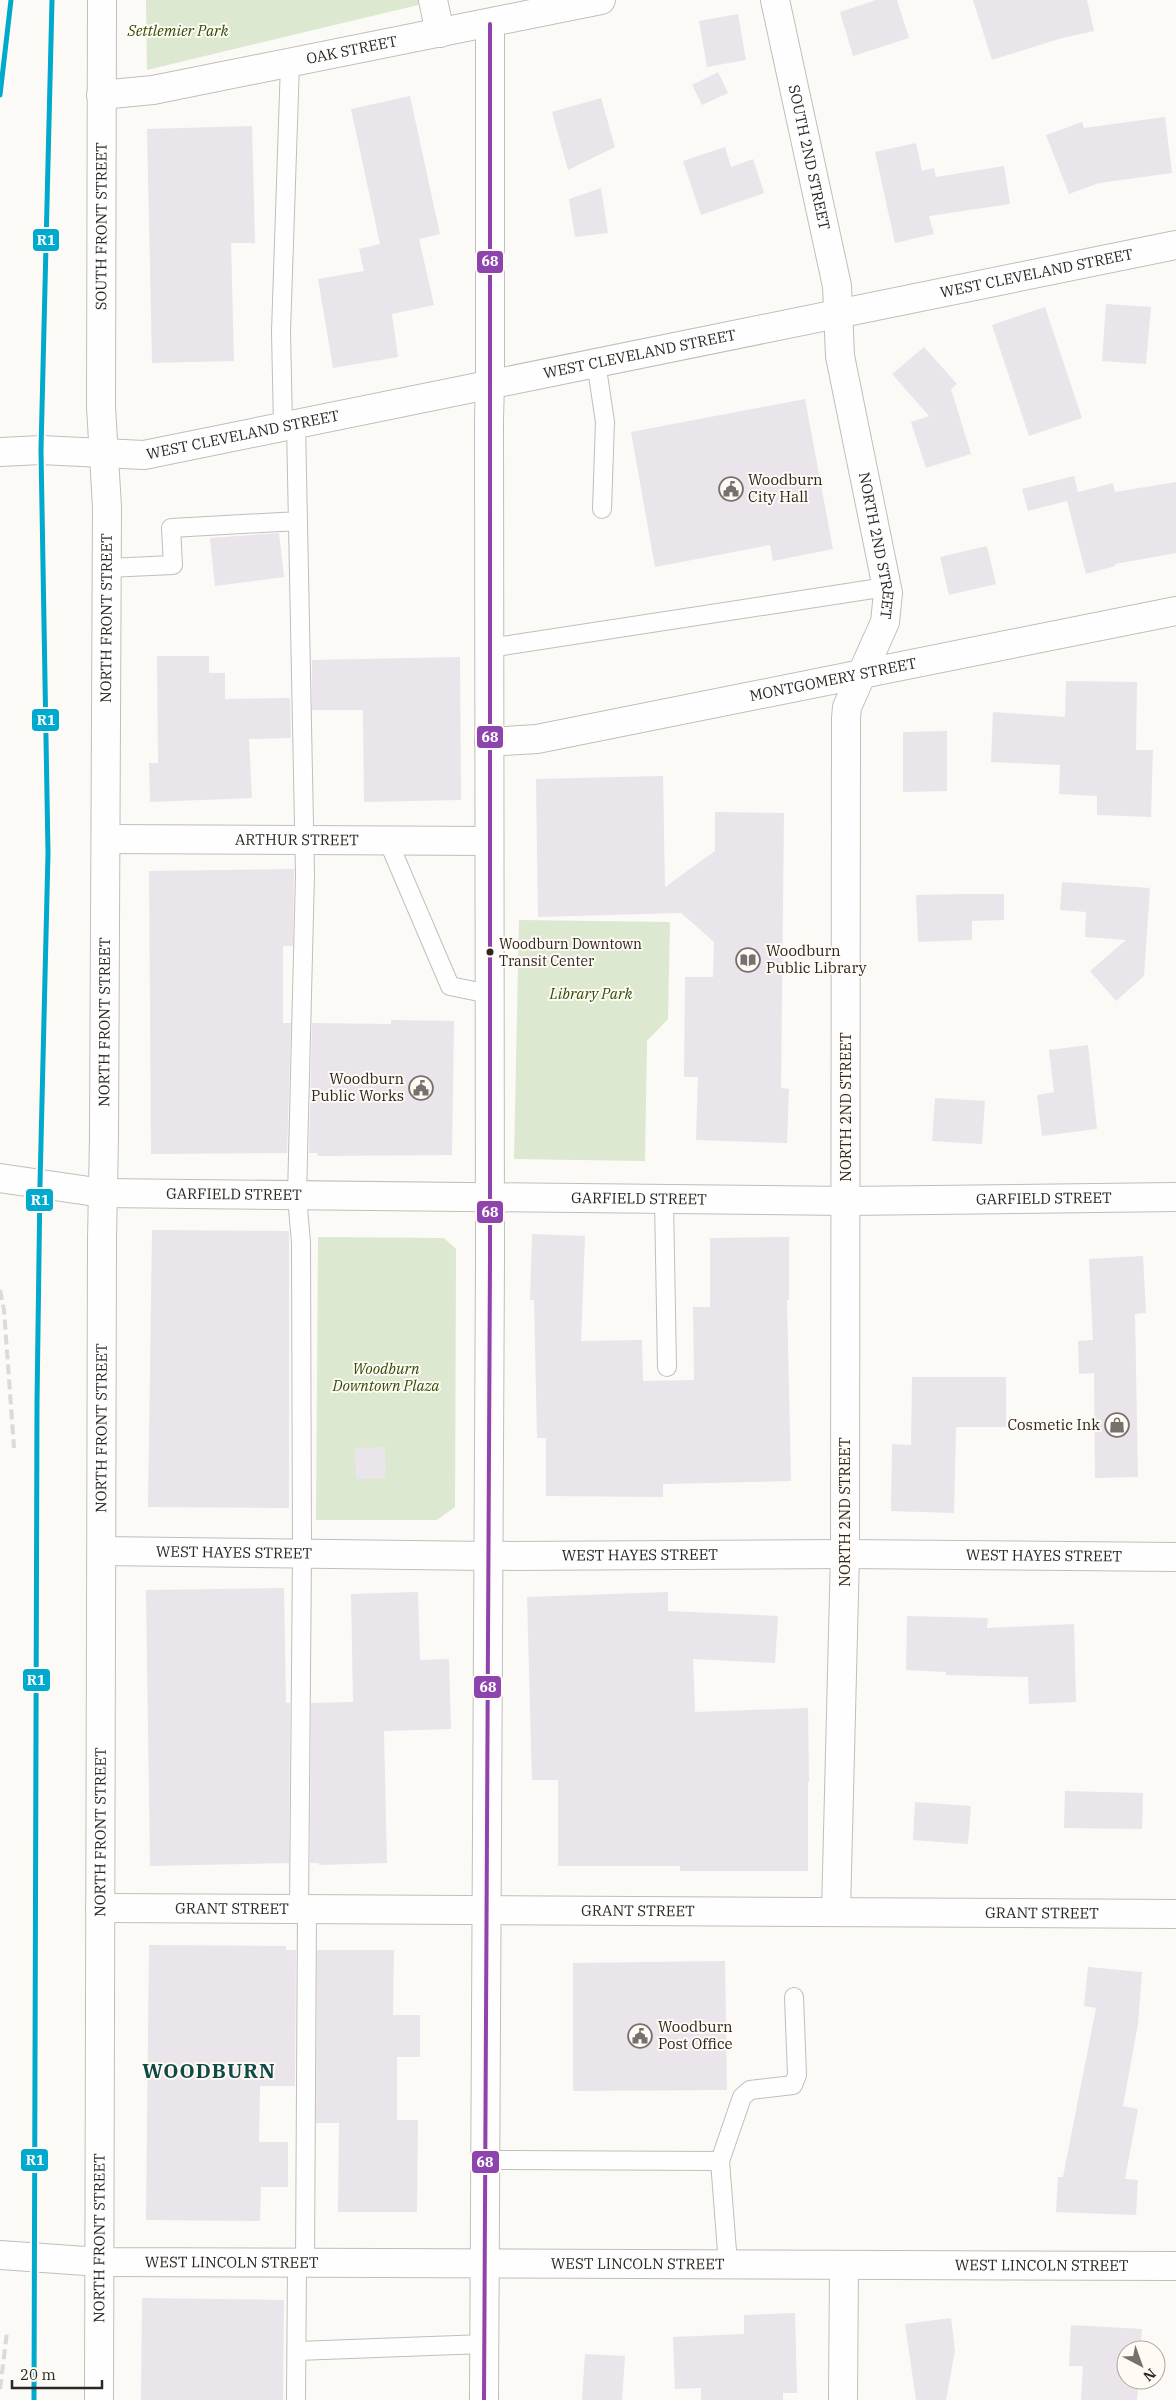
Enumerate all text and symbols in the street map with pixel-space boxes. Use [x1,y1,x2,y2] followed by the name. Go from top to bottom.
[126,21,229,40] park label: Settlemier Park
[305,31,399,68] street label: OAK STREET
[785,83,835,232] street label: SOUTH 2ND STREET
[91,142,111,310] street label: SOUTH FRONT STREET
[32,228,60,252] line badge: R1
[37,231,55,249] text: R1
[938,244,1135,302] street label: WEST CLEVELAND STREET
[476,250,504,274] line badge: 68
[482,252,498,270] text: 68
[541,325,738,383] street label: WEST CLEVELAND STREET
[145,405,341,463] street label: WEST CLEVELAND STREET
[748,470,823,506] place label: Woodburn City Hall
[855,470,898,620] street label: NORTH 2ND STREET
[718,476,744,502] public building icon: Woodburn City Hall
[96,533,116,703] street label: NORTH FRONT STREET
[748,653,918,705] street label: MONTGOMERY STREET
[31,708,60,732] line badge: R1
[37,711,55,729] text: R1
[476,725,504,749] line badge: 68
[482,728,498,746] text: 68
[235,830,359,849] street label: ARTHUR STREET
[499,935,642,970] place label: Woodburn Downtown Transit Center
[94,937,114,1107] street label: NORTH FRONT STREET
[766,941,867,977] place label: Woodburn Public Library
[485,947,495,957] marker: Woodburn Downtown Transit Center
[735,947,761,973] library icon: Woodburn Public Library
[549,984,633,1003] park label: Library Park
[836,1032,855,1182] street label: NORTH 2ND STREET
[311,1069,404,1105] place label: Woodburn Public Works
[408,1075,434,1101] public building icon: Woodburn Public Works
[166,1184,302,1204] street label: GARFIELD STREET
[25,1188,54,1212] line badge: R1
[571,1188,707,1209] street label: GARFIELD STREET
[976,1188,1112,1208] street label: GARFIELD STREET
[31,1191,49,1209] text: R1
[476,1200,504,1224] line badge: 68
[482,1203,498,1221] text: 68
[91,1343,111,1513] street label: NORTH FRONT STREET
[331,1359,440,1395] park label: Woodburn Downtown Plaza
[1104,1412,1130,1438] shop icon: Cosmetic Ink
[1008,1415,1100,1434] place label: Cosmetic Ink
[835,1437,854,1587] street label: NORTH 2ND STREET
[156,1542,313,1563] street label: WEST HAYES STREET
[562,1545,718,1565] street label: WEST HAYES STREET
[966,1545,1122,1566] street label: WEST HAYES STREET
[22,1668,51,1692] line badge: R1
[27,1671,45,1689] text: R1
[473,1675,502,1699] line badge: 68
[480,1678,496,1696] text: 68
[90,1747,110,1917] street label: NORTH FRONT STREET
[175,1898,289,1918] street label: GRANT STREET
[581,1901,695,1920] street label: GRANT STREET
[985,1903,1099,1923] street label: GRANT STREET
[658,2017,733,2053] place label: Woodburn Post Office
[627,2023,653,2049] public building icon: Woodburn Post Office
[142,2057,276,2084] district label: WOODBURN
[20,2148,49,2172] line badge: R1
[471,2150,500,2174] line badge: 68
[26,2151,44,2169] text: R1
[89,2153,109,2323] street label: NORTH FRONT STREET
[477,2153,493,2171] text: 68
[145,2252,319,2272] street label: WEST LINCOLN STREET
[551,2254,725,2273] street label: WEST LINCOLN STREET
[955,2255,1129,2275] street label: WEST LINCOLN STREET
[1116,2340,1166,2390] north arrow
[12,2358,102,2390] scale bar
[1139,2364,1160,2385] text: N
[20,2365,56,2384] text: 20 m

